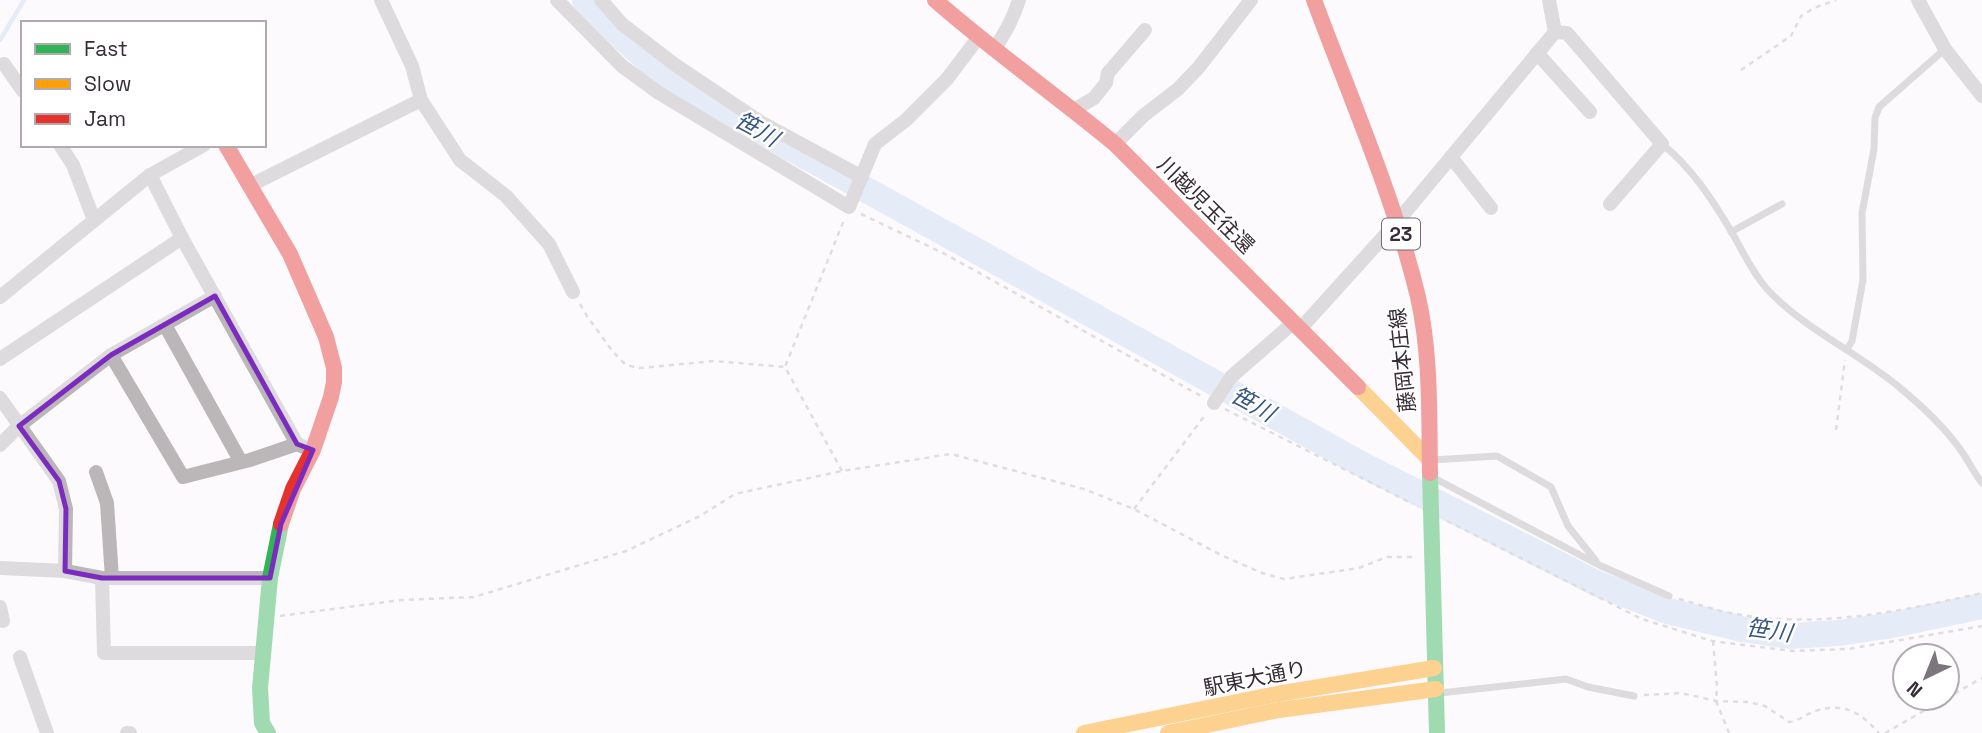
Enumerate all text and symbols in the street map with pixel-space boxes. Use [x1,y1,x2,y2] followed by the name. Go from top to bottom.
[21,21,266,147] legend
[84,35,128,62] text: Fast
[84,70,132,97] text: Slow
[84,105,126,132] text: Jam
[730,105,787,155] water label: 笹川
[1152,151,1260,259] street label: 川越児玉往還
[1382,218,1420,250] road number: 23
[1383,306,1421,414] street label: 藤岡本庄線
[1226,380,1283,430] water label: 笹川
[1744,612,1797,648] water label: 笹川
[1891,642,1961,712] north arrow
[1201,655,1309,701] street label: 駅東大通り
[1902,676,1928,703] text: N

